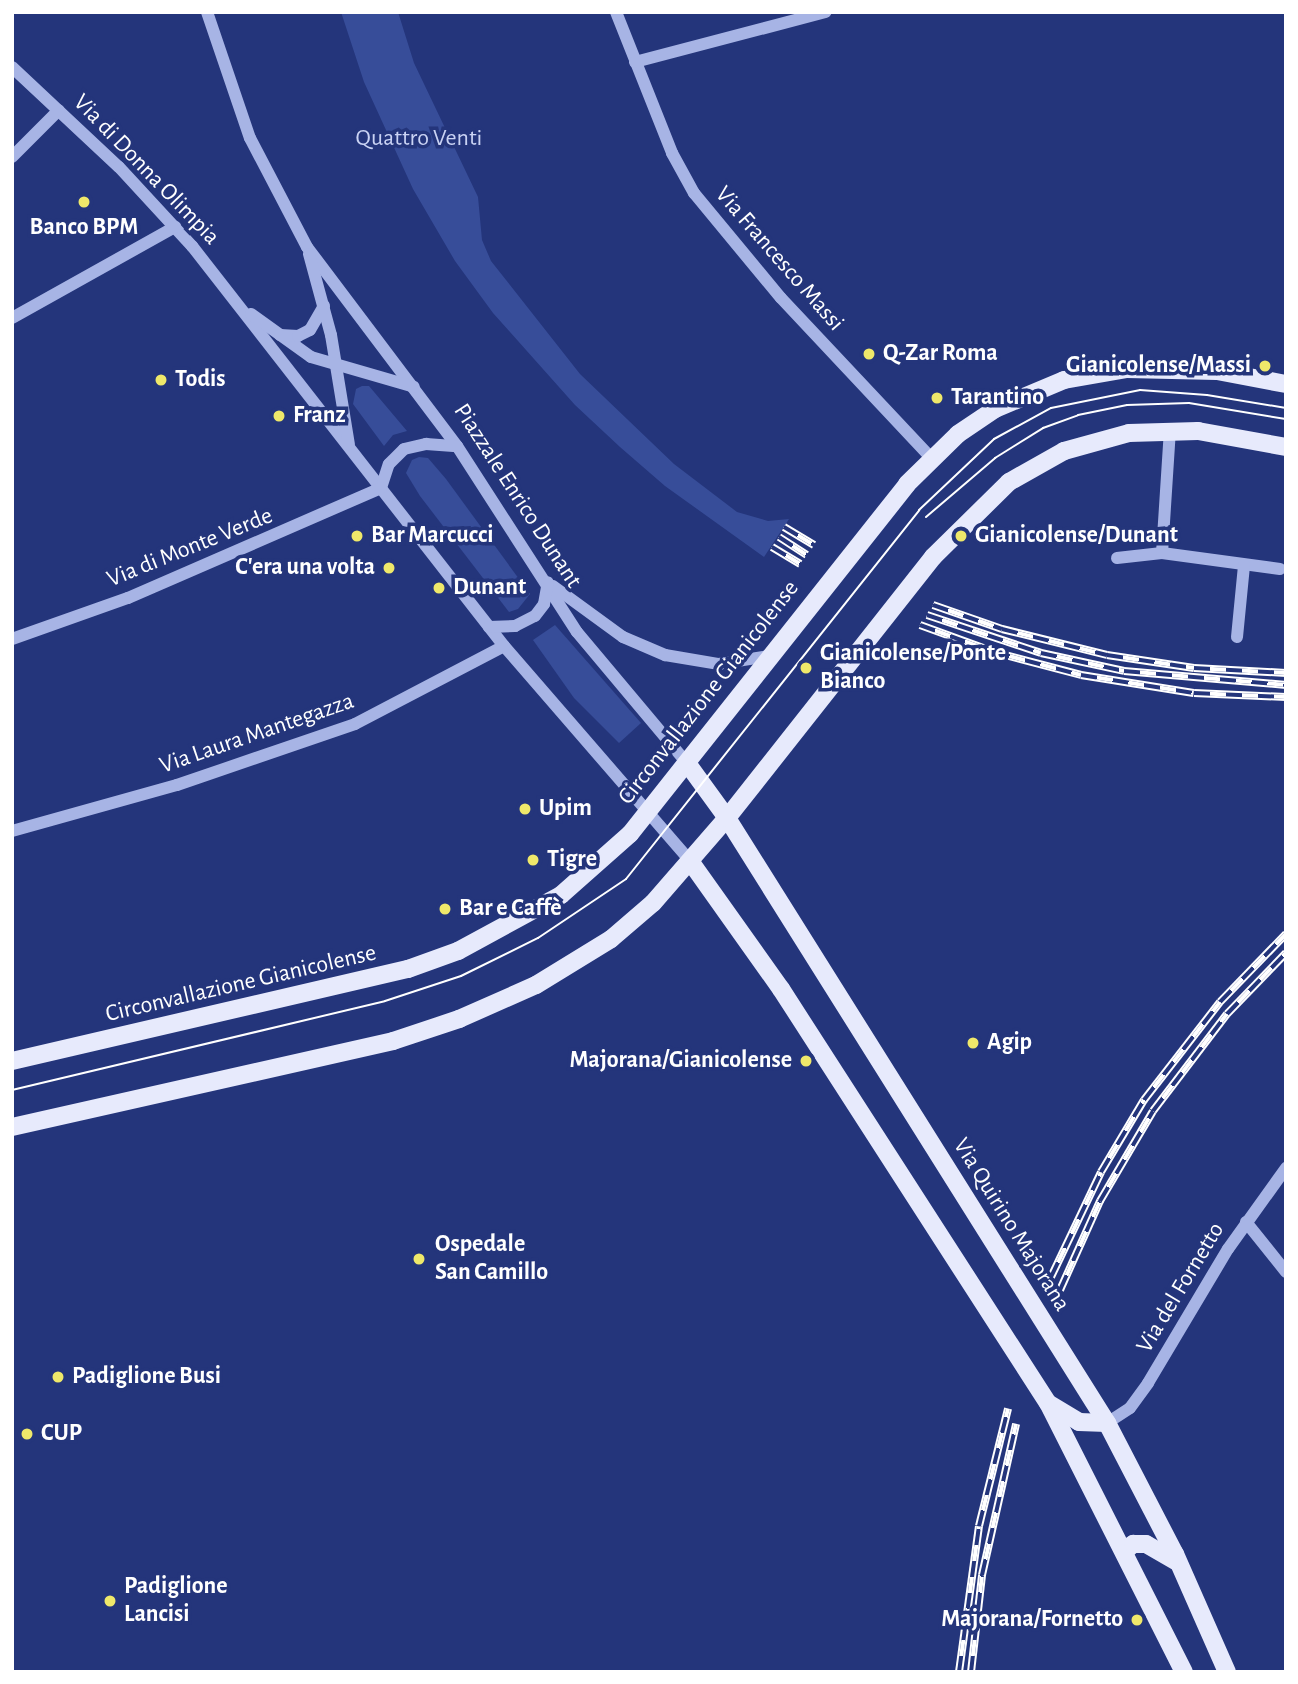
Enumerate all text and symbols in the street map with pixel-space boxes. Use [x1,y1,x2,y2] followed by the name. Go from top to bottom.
[67,89,225,251] street label: Via di Donna Olimpia
[356,125,482,153] park label: Quattro Venti
[708,181,850,337] street label: Via Francesco Massi
[76,194,92,210] marker: Banco BPM
[29,214,139,242] place label: Banco BPM
[883,340,998,368] place label: Q-Zar Roma
[861,346,877,362] marker: Q-Zar Roma
[1066,352,1251,380] place label: Gianicolense/Massi
[1257,358,1273,374] marker: Gianicolense/Massi
[175,366,226,394] place label: Todis
[153,372,169,388] marker: Todis
[951,384,1044,412] place label: Tarantino
[929,390,945,406] marker: Tarantino
[447,398,587,594] street label: Piazzale Enrico Dunant
[293,402,346,430] place label: Franz
[271,408,287,424] marker: Franz
[103,502,277,594] street label: Via di Monte Verde
[371,522,493,550] place label: Bar Marcucci
[975,522,1178,550] place label: Gianicolense/Dunant
[349,528,365,544] marker: Bar Marcucci
[953,528,969,544] marker: Gianicolense/Dunant
[235,554,375,582] place label: C'era una volta
[381,560,397,576] marker: C'era una volta
[453,574,526,602] place label: Dunant
[612,575,806,811] street label: Circonvallazione Gianicolense
[431,580,447,596] marker: Dunant
[820,640,1006,696] place label: Gianicolense/Ponte Bianco
[798,660,814,676] marker: Gianicolense/Ponte Bianco
[156,687,358,781] street label: Via Laura Mantegazza
[539,795,592,823] place label: Upim
[517,801,533,817] marker: Upim
[547,846,597,874] place label: Tigre
[525,852,541,868] marker: Tigre
[459,895,562,923] place label: Bar e Caffè
[437,901,453,917] marker: Bar e Caffè
[103,939,379,1029] street label: Circonvallazione Gianicolense
[987,1029,1032,1057] place label: Agip
[965,1035,981,1051] marker: Agip
[569,1047,792,1075] place label: Majorana/Gianicolense
[798,1053,814,1069] marker: Majorana/Gianicolense
[946,1133,1076,1317] street label: Via Quirino Majorana
[1131,1218,1231,1358] street label: Via del Fornetto
[435,1231,548,1287] place label: Ospedale San Camillo
[409,1249,429,1269] marker: Ospedale San Camillo
[72,1363,221,1391] place label: Padiglione Busi
[50,1369,66,1385] marker: Padiglione Busi
[41,1420,82,1448] place label: CUP
[19,1426,35,1442] marker: CUP
[124,1573,227,1629] place label: Padiglione Lancisi
[102,1593,118,1609] marker: Padiglione Lancisi
[941,1606,1123,1634] place label: Majorana/Fornetto
[1129,1612,1145,1628] marker: Majorana/Fornetto

